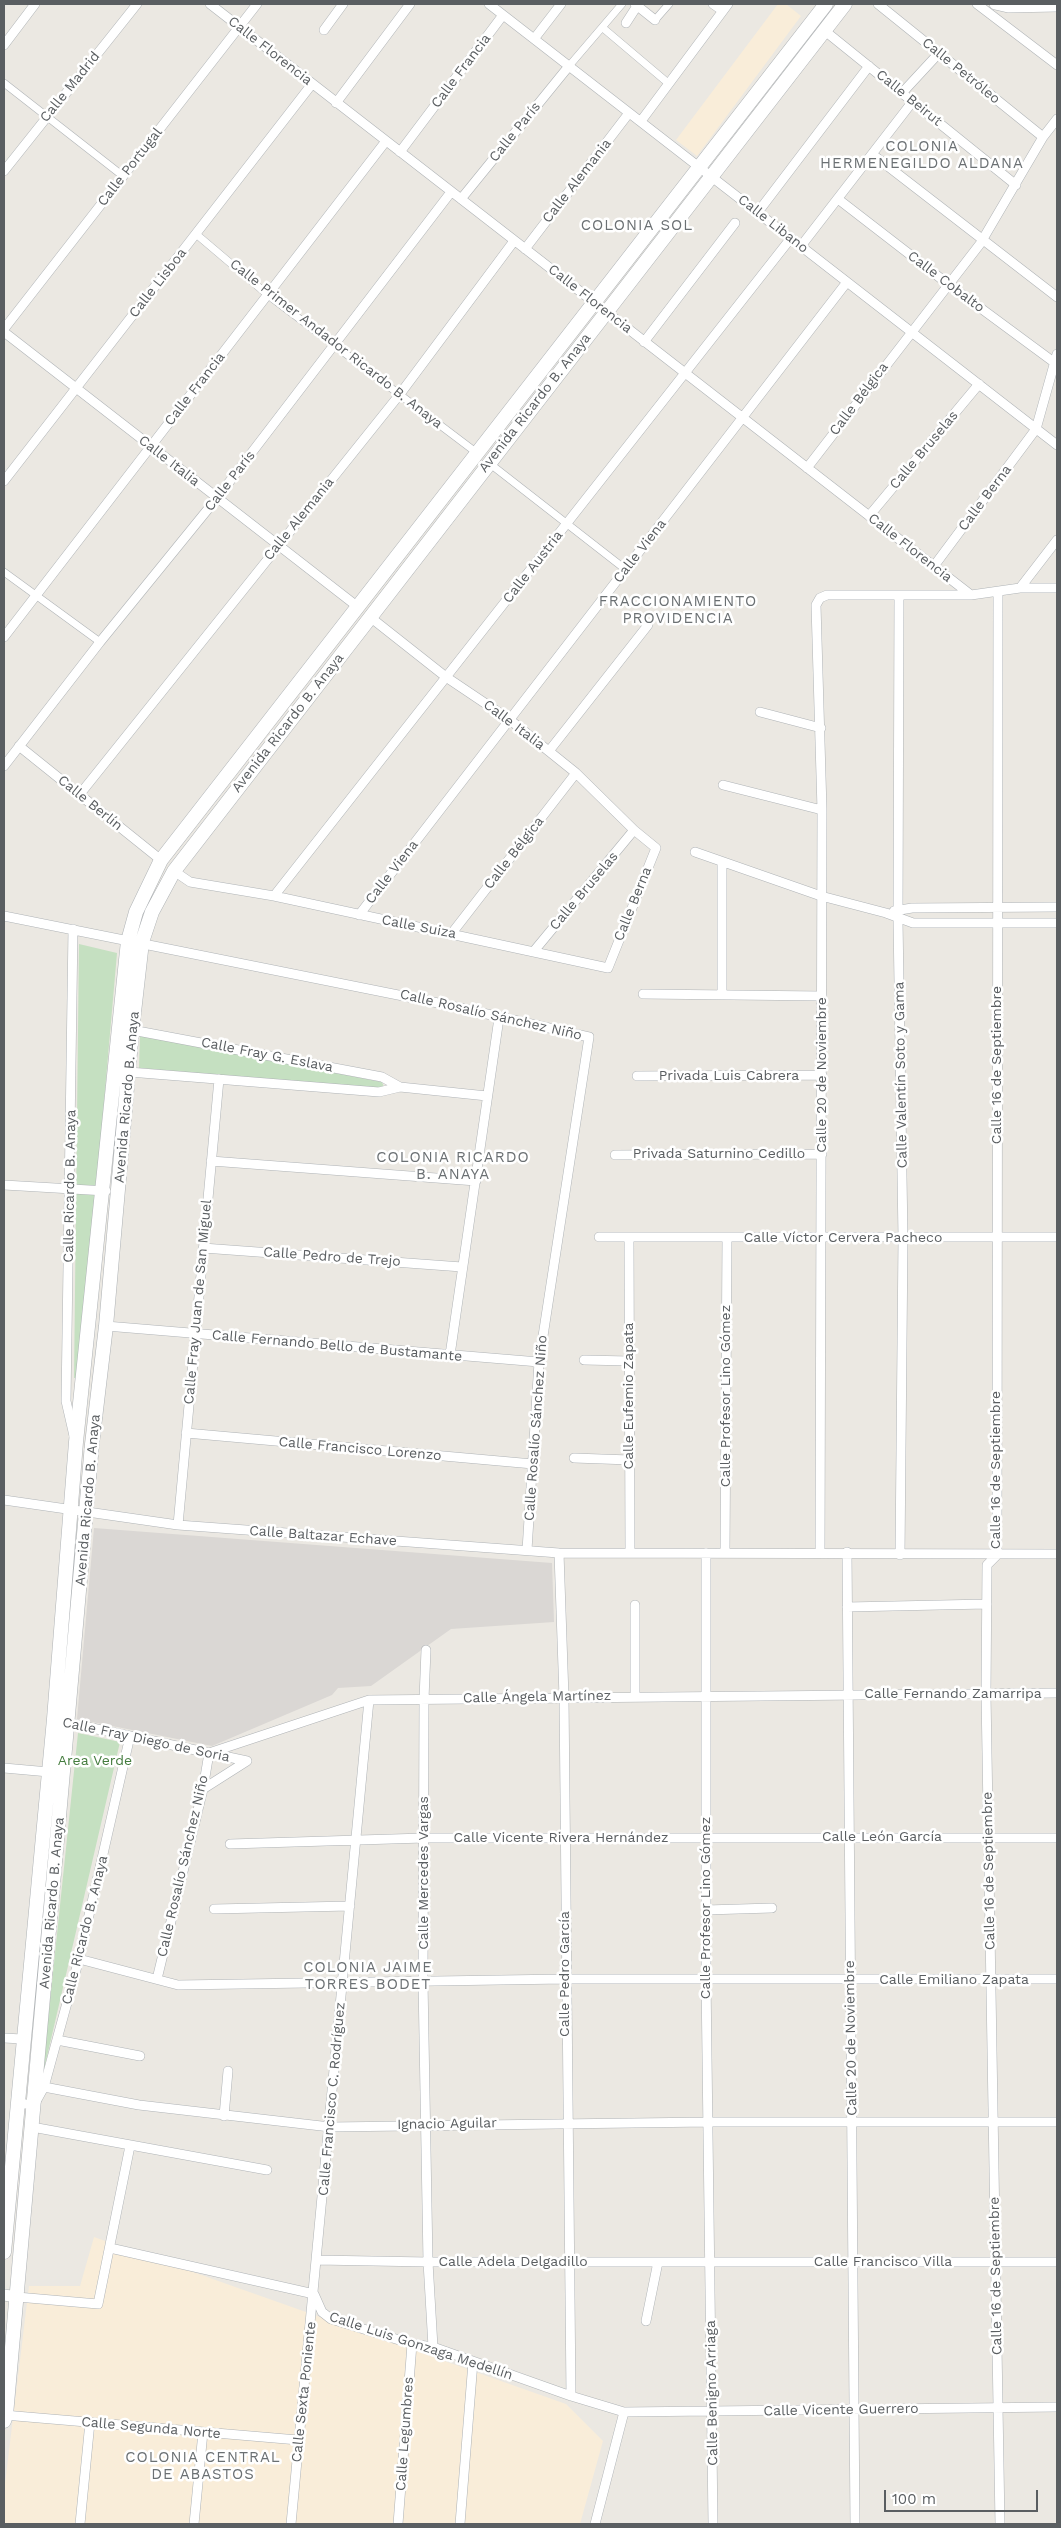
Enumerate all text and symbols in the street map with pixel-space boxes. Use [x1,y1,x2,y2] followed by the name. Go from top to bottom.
[225,13,315,89] street label: Calle Florencia
[428,31,494,111] street label: Calle Francia
[919,34,1003,108] street label: Calle Petróleo
[36,48,104,126] street label: Calle Madrid
[873,66,945,130] street label: Calle Beirut
[486,99,544,165] street label: Calle París
[94,124,166,210] street label: Calle Portugal
[539,136,615,226] street label: Calle Alemania
[818,138,1026,173] district label: COLONIA HERMENEGILDO ALDANA
[734,191,812,257] street label: Calle Libano
[579,217,695,235] district label: COLONIA SOL
[126,245,190,321] street label: Calle Lisboa
[904,248,988,316] street label: Calle Cobalto
[226,256,446,432] street label: Calle Primer Andador Ricardo B. Anaya
[545,261,635,337] street label: Calle Florencia
[475,330,595,476] street label: Avenida Ricardo B. Anaya
[161,349,229,429] street label: Calle Francia
[826,359,892,439] street label: Calle Bélgica
[886,407,962,493] street label: Calle Bruselas
[135,432,203,490] street label: Calle Italia
[201,447,259,515] street label: Calle París
[955,462,1015,534] street label: Calle Berna
[260,474,338,564] street label: Calle Alemania
[865,510,955,586] street label: Calle Florencia
[610,516,670,586] street label: Calle Viena
[500,527,566,607] street label: Calle Austria
[597,593,759,628] district label: FRACCIONAMIENTO PROVIDENCIA
[228,650,348,796] street label: Avenida Ricardo B. Anaya
[480,696,548,754] street label: Calle Italia
[54,772,126,834] street label: Calle Berlín
[480,813,548,893] street label: Calle Bélgica
[362,837,422,907] street label: Calle Viena
[546,848,622,934] street label: Calle Bruselas
[611,864,655,944] street label: Calle Berna
[380,912,458,942] street label: Calle Suiza
[891,982,911,1168] street label: Calle Valentín Soto y Gama
[398,986,584,1044] street label: Calle Rosalío Sánchez Niño
[989,986,1005,1144] street label: Calle 16 de Septiembre
[814,997,830,1153] street label: Calle 20 de Noviembre
[111,1010,143,1184] street label: Avenida Ricardo B. Anaya
[200,1034,334,1076] street label: Calle Fray G. Eslava
[659,1068,799,1084] street label: Privada Luis Cabrera
[60,1109,80,1263] street label: Calle Ricardo B. Anaya
[633,1146,805,1162] street label: Privada Saturnino Cedillo
[374,1149,532,1184] district label: COLONIA RICARDO B. ANAYA
[181,1199,215,1405] street label: Calle Fray Juan de San Miguel
[744,1230,942,1246] street label: Calle Víctor Cervera Pacheco
[263,1244,401,1270] street label: Calle Pedro de Trejo
[718,1305,734,1487] street label: Calle Profesor Lino Gómez
[621,1323,637,1469] street label: Calle Eufemio Zapata
[211,1327,463,1365] street label: Calle Fernando Bello de Bustamante
[521,1335,551,1521] street label: Calle Rosalío Sánchez Niño
[988,1391,1004,1549] street label: Calle 16 de Septiembre
[72,1413,104,1587] street label: Avenida Ricardo B. Anaya
[278,1434,442,1464] street label: Calle Francisco Lorenzo
[249,1522,397,1550] street label: Calle Baltazar Echave
[864,1686,1042,1702] street label: Calle Fernando Zamarripa
[463,1687,611,1707] street label: Calle Ángela Martínez
[61,1714,231,1766] street label: Calle Fray Diego de Soria
[58,1753,132,1769] park label: Area Verde
[154,1773,212,1959] street label: Calle Rosalío Sánchez Niño
[979,1792,999,1950] street label: Calle 16 de Septiembre
[416,1796,432,1950] street label: Calle Mercedes Vargas
[36,1816,68,1990] street label: Avenida Ricardo B. Anaya
[698,1817,714,1999] street label: Calle Profesor Lino Gómez
[822,1829,942,1845] street label: Calle León García
[453,1830,669,1846] street label: Calle Vicente Rivera Hernández
[58,1854,112,2006] street label: Calle Ricardo B. Anaya
[557,1911,573,2037] street label: Calle Pedro García
[302,1959,434,1994] district label: COLONIA JAIME TORRES BODET
[841,1960,861,2116] street label: Calle 20 de Noviembre
[879,1972,1029,1988] street label: Calle Emiliano Zapata
[315,2001,349,2197] street label: Calle Francisco C. Rodríguez
[397,2115,497,2133] street label: Ignacio Aguilar
[986,2197,1006,2355] street label: Calle 16 de Septiembre
[438,2254,588,2270] street label: Calle Adela Delgadillo
[814,2254,952,2270] street label: Calle Francisco Villa
[327,2308,515,2384] street label: Calle Luis Gonzaga Medellín
[702,2320,722,2466] street label: Calle Benigno Arriaga
[288,2321,320,2463] street label: Calle Sexta Poniente
[393,2376,417,2492] street label: Calle Legumbres
[763,2400,919,2420] street label: Calle Vicente Guerrero
[81,2414,221,2442] street label: Calle Segunda Norte
[123,2449,283,2484] district label: COLONIA CENTRAL DE ABASTOS
[886,2480,1040,2512] scale bar
[892,2490,936,2508] text: 100 m

